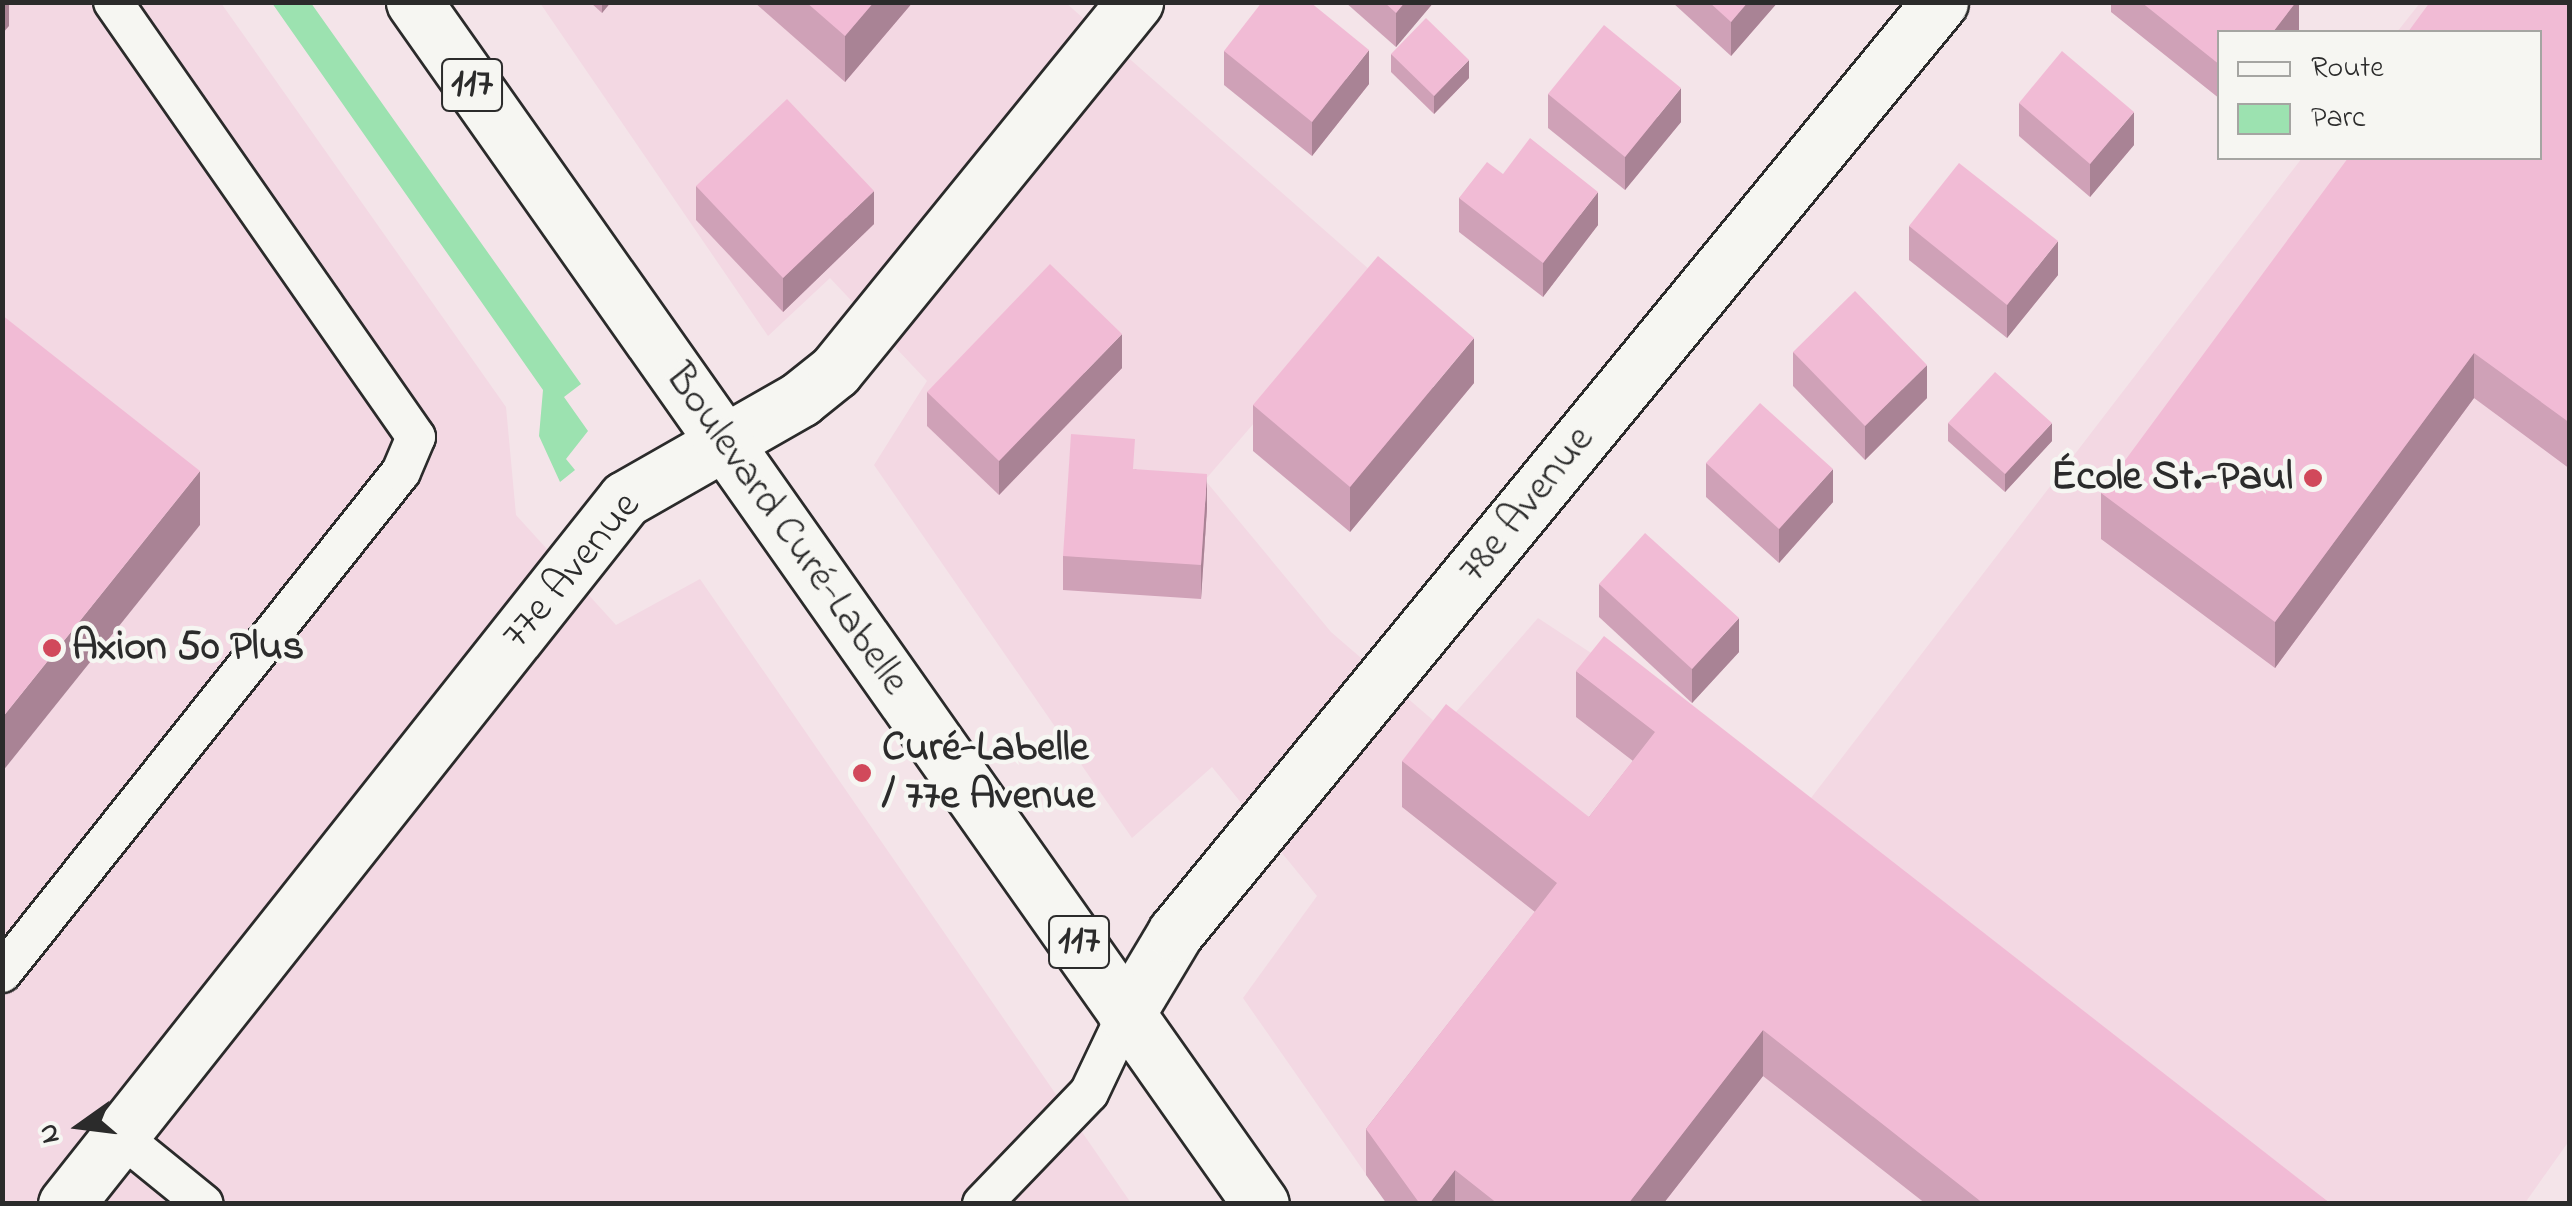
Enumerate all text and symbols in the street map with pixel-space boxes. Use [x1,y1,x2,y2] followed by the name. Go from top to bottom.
[2217,30,2542,160] legend
[2311,47,2384,91] text: Route
[440,50,504,120] road number: 117
[2311,97,2365,141] text: Parc
[653,355,919,705] street label: Boulevard Curé-Labelle
[1448,416,1606,594] street label: 78e Avenue
[2051,453,2293,503] place label: École St.-Paul
[2302,467,2324,489] marker: École St.-Paul
[492,482,652,660] street label: 77e Avenue
[72,623,304,673] place label: Axion 50 Plus
[41,637,63,659] marker: Axion 50 Plus
[882,724,1095,822] place label: Curé-Labelle / 77e Avenue
[851,762,873,784] marker: Curé-Labelle / 77e Avenue
[1046,907,1112,977] road number: 117
[30,1076,130,1176] north arrow
[28,1119,73,1148] text: N

